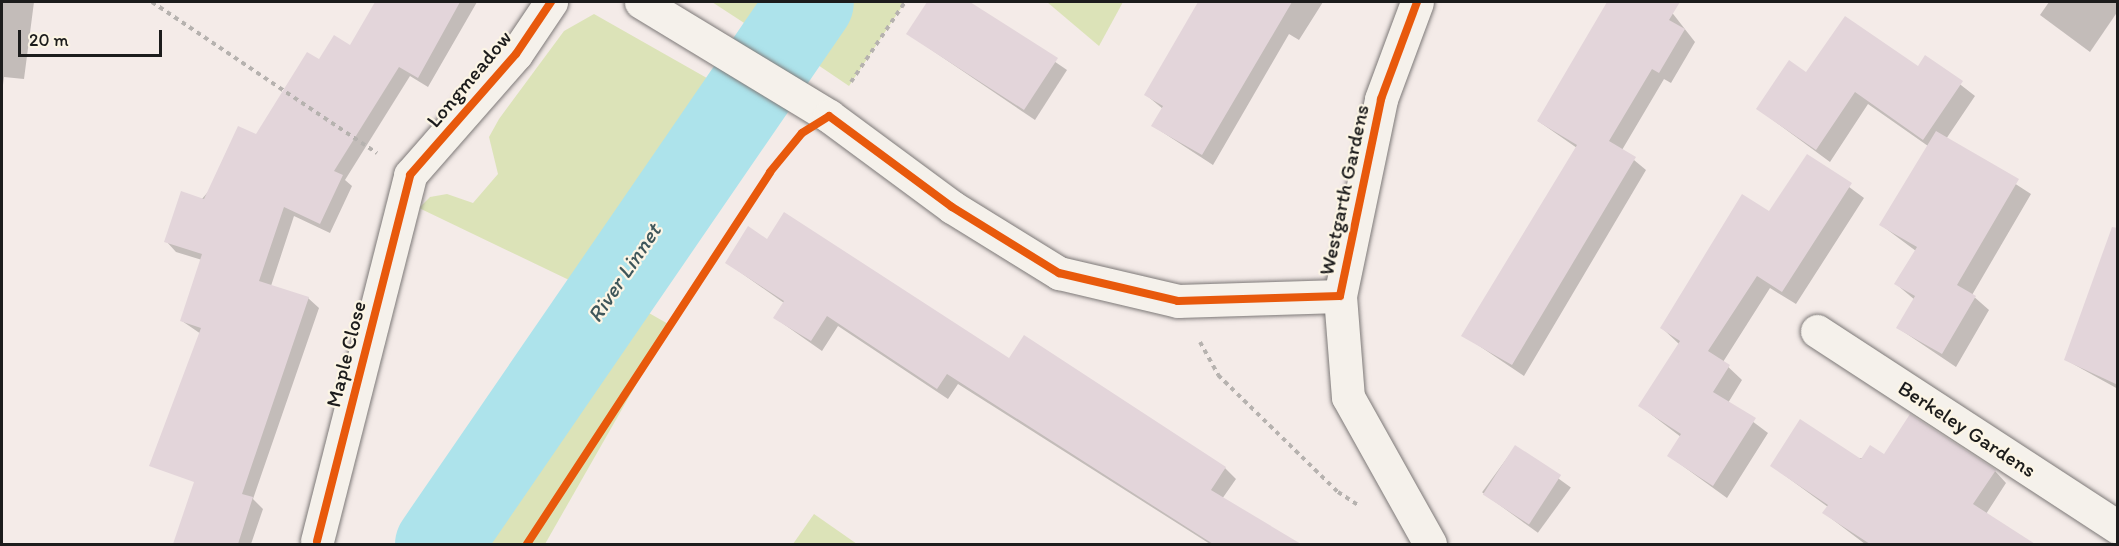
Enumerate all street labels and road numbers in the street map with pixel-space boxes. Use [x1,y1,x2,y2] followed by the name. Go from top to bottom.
[421,25,517,133] street label: Longmeadow
[1314,102,1374,278] street label: Westgarth Gardens
[321,298,371,410] street label: Maple Close
[1893,375,2041,483] street label: Berkeley Gardens

